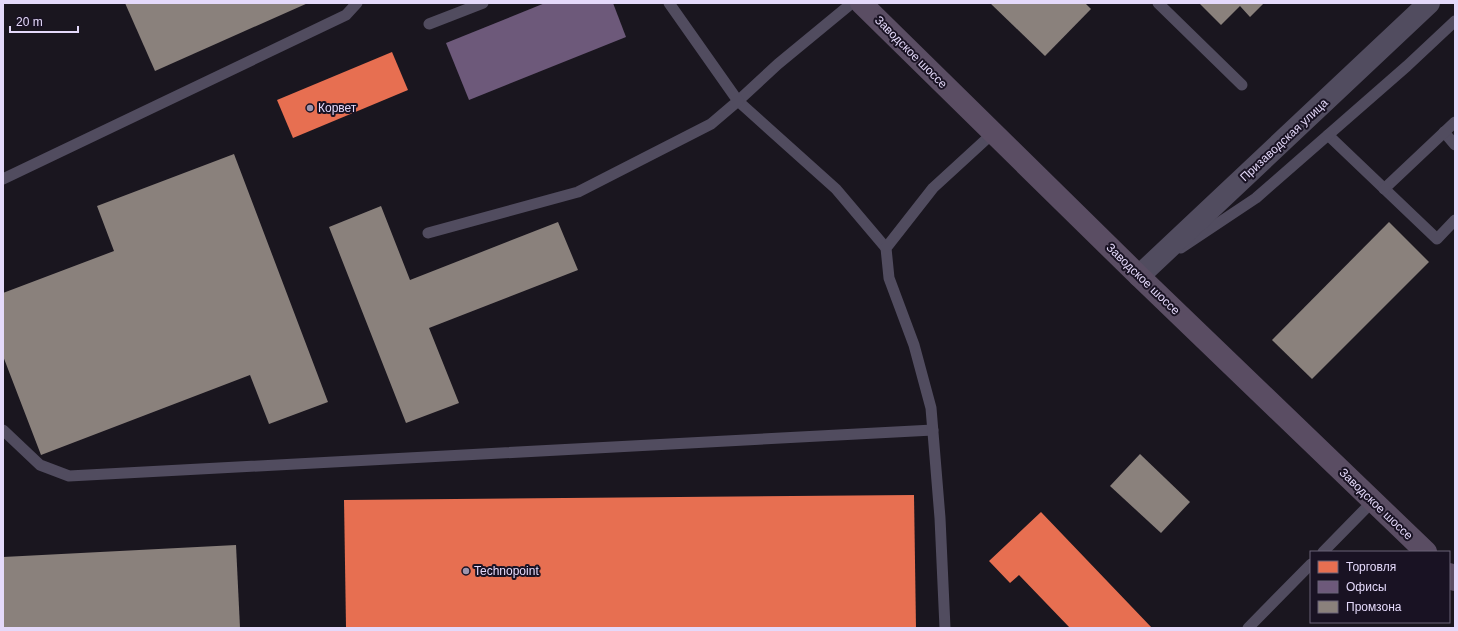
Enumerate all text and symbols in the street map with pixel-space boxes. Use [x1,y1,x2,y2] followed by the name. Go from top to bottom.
[10,8,78,34] scale bar
[872,13,950,91] street label: Заводское шоссе
[16,15,43,29] text: 20 m
[1237,96,1331,184] street label: Призаводская улица
[318,101,357,115] place label: Корвет
[305,103,315,113] marker: Корвет
[1103,240,1183,318] street label: Заводское шоссе
[1336,465,1416,543] street label: Заводское шоссе
[1310,551,1450,623] legend
[1346,560,1396,574] text: Торговля
[474,564,539,578] place label: Technopoint
[461,566,471,576] marker: Technopoint
[1346,580,1387,594] text: Офисы
[1346,600,1402,614] text: Промзона

